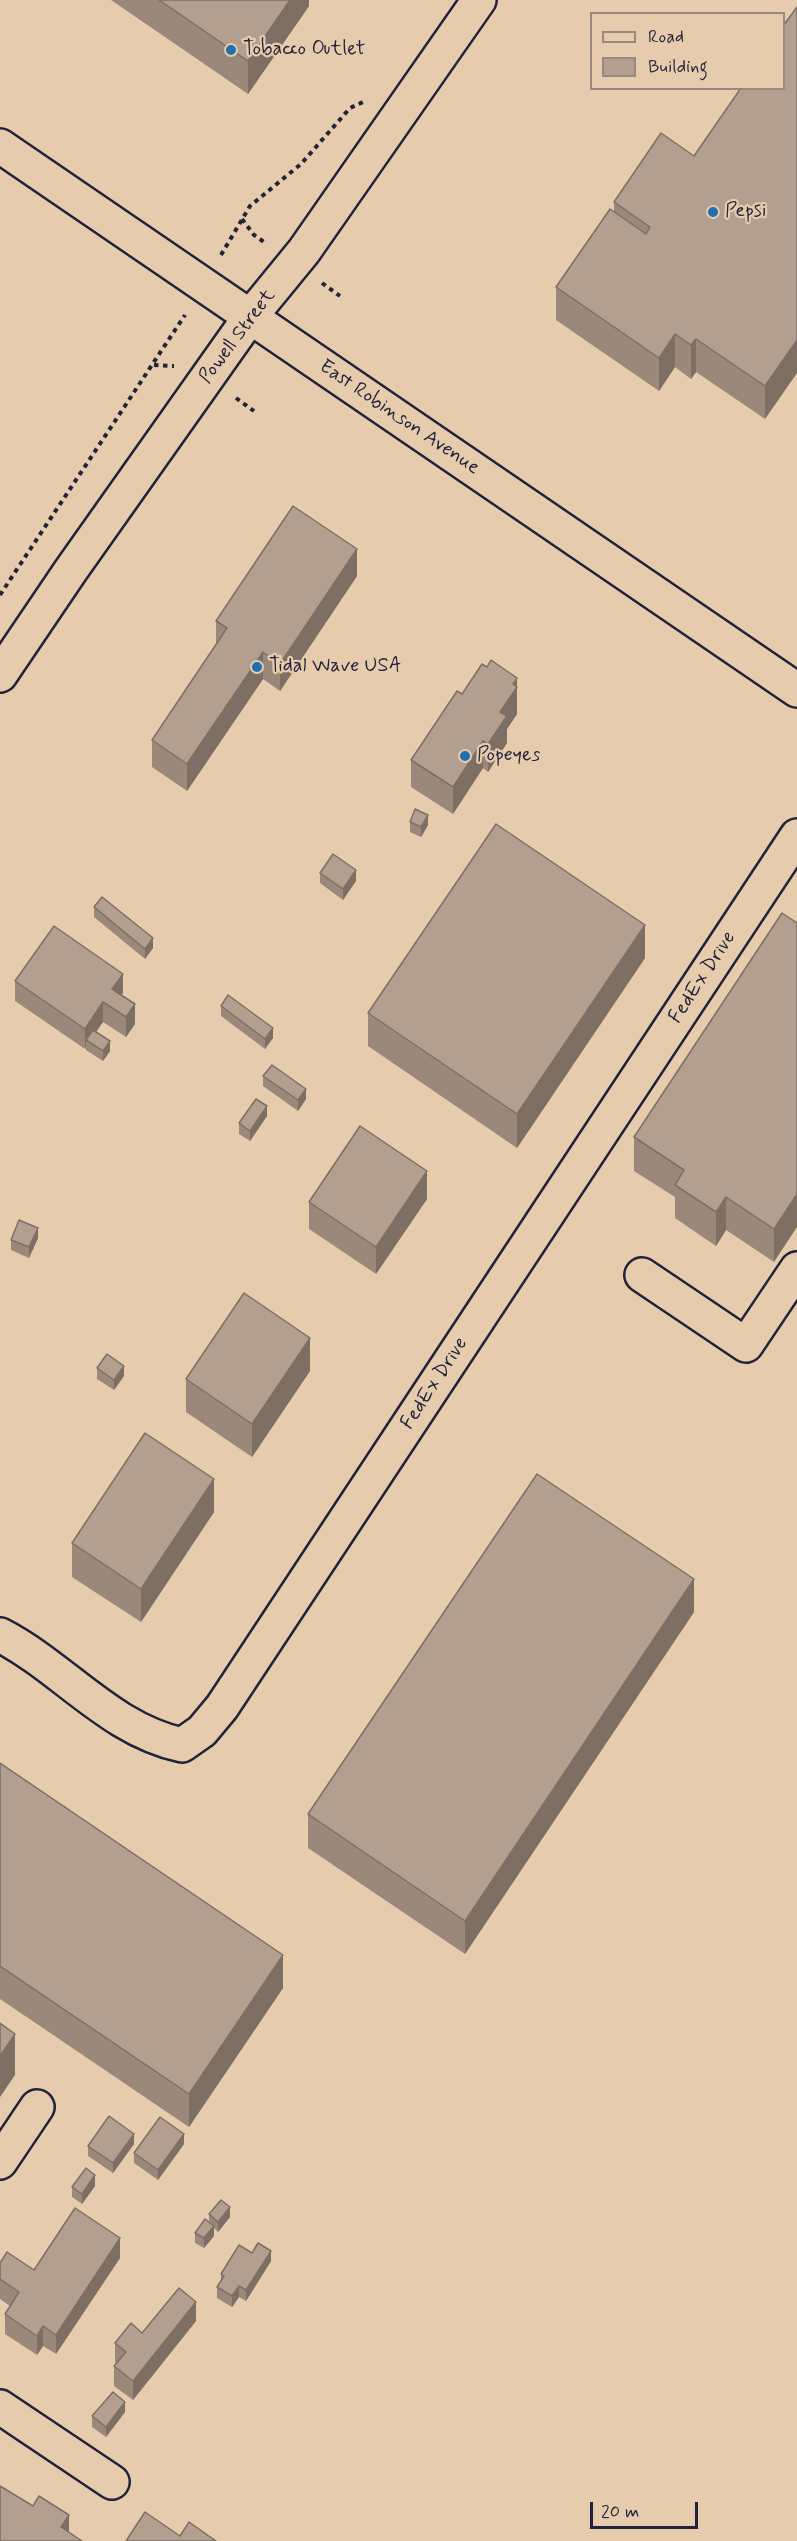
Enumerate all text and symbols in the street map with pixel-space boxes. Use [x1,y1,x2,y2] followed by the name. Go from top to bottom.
[590,12,785,90] legend
[648,25,684,49] text: Road
[243,38,365,62] place label: Tobacco Outlet
[224,43,238,57] marker: Tobacco Outlet
[648,55,708,79] text: Building
[725,200,766,224] place label: Pepsi
[706,205,720,219] marker: Pepsi
[195,285,281,389] street label: Powell Street
[314,355,484,481] street label: East Robinson Avenue
[269,655,401,679] place label: Tidal Wave USA
[250,660,264,674] marker: Tidal Wave USA
[477,744,540,768] place label: Popeyes
[458,749,472,763] marker: Popeyes
[664,927,742,1029] street label: FedEx Drive
[396,1333,474,1435] street label: FedEx Drive
[593,2490,701,2528] scale bar
[601,2500,639,2524] text: 20 m

